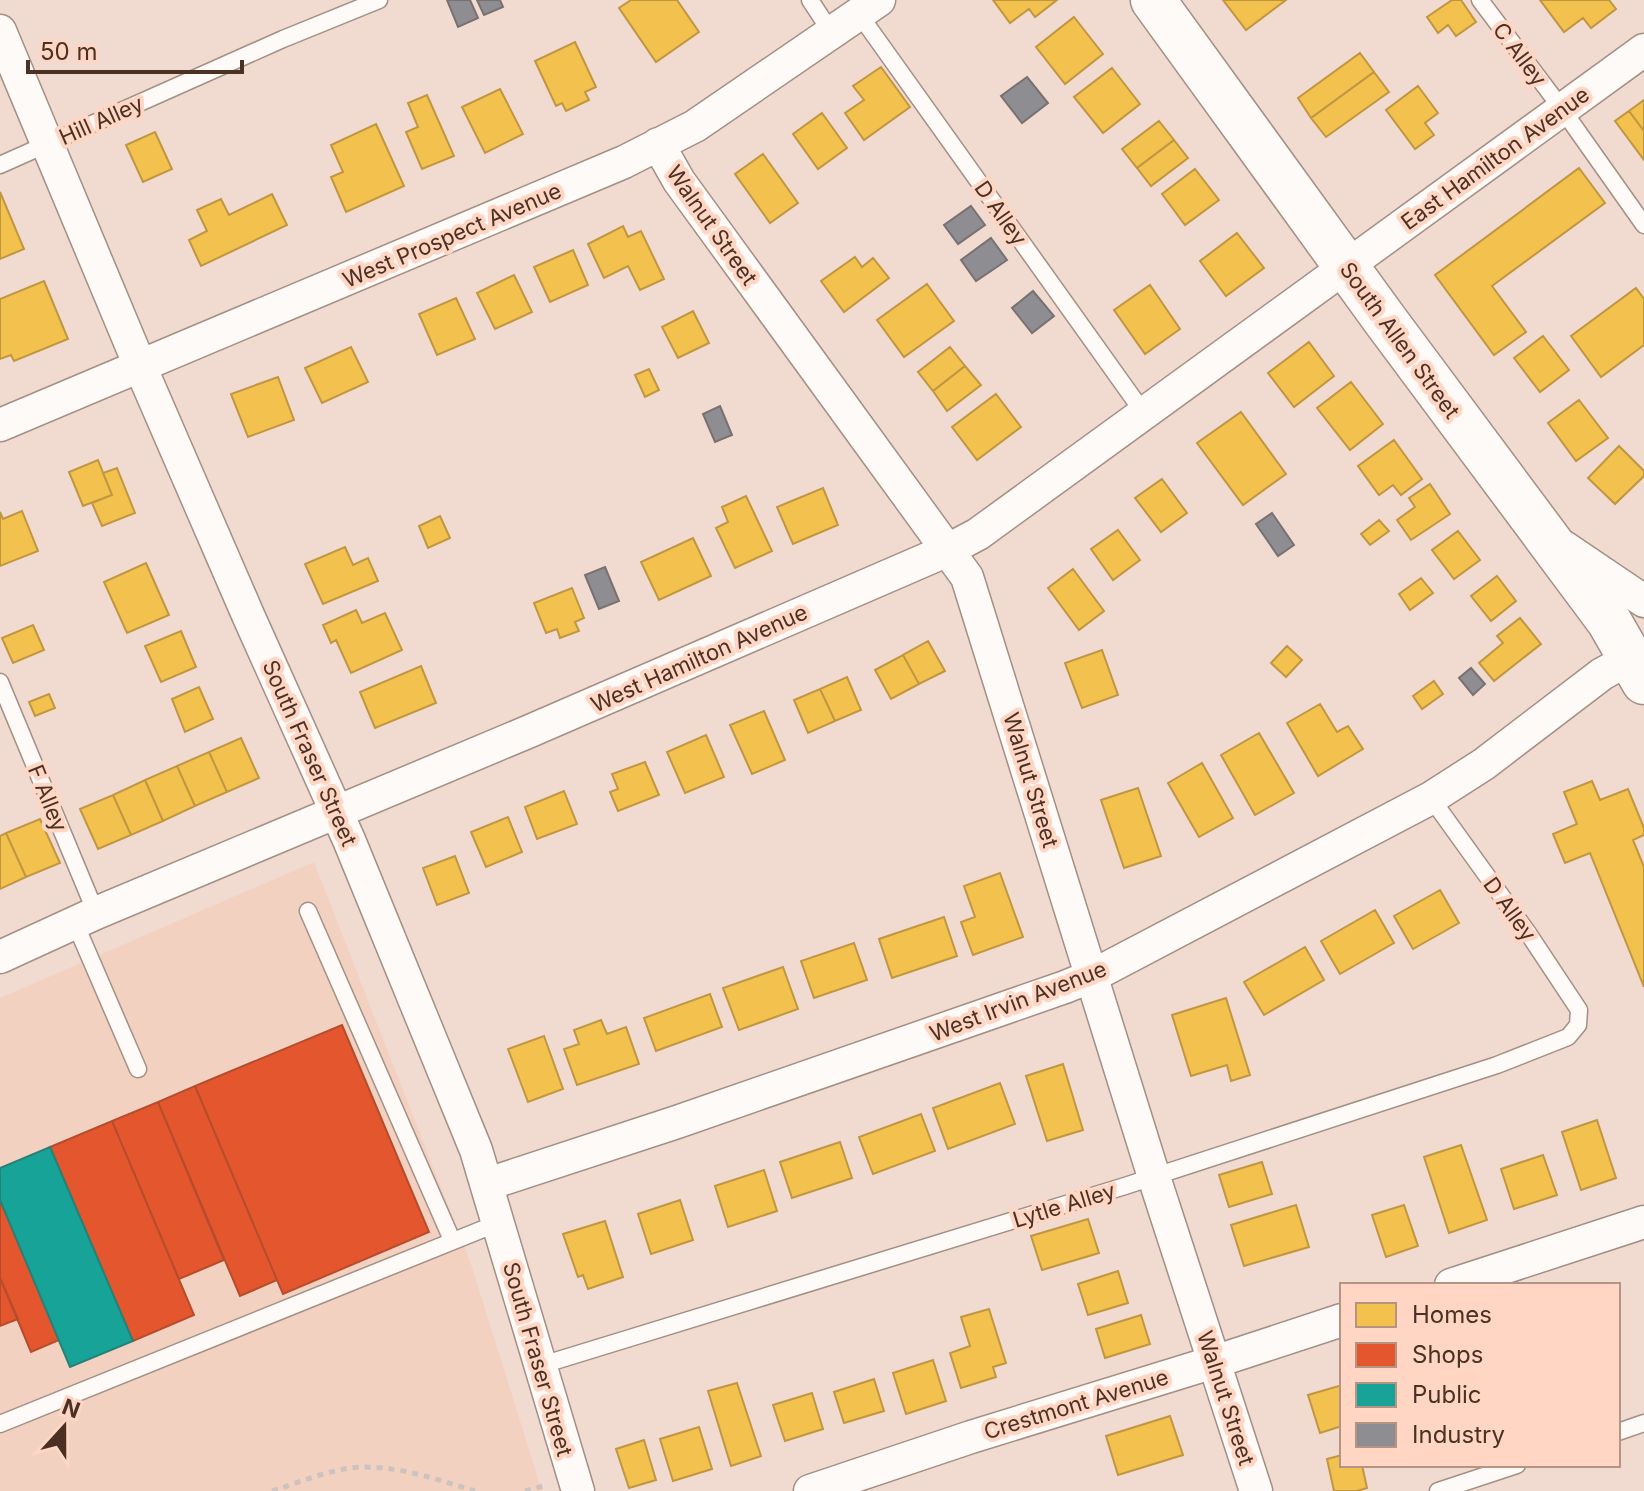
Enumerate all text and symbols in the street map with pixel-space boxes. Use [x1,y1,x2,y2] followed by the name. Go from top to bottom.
[1488,17,1552,91] street label: C Alley
[28,24,242,74] scale bar
[40,37,98,66] text: 50 m
[1396,81,1594,235] street label: East Hamilton Avenue
[55,90,147,150] street label: Hill Alley
[661,160,763,290] street label: Walnut Street
[970,176,1032,250] street label: D Alley
[339,177,565,293] street label: West Prospect Avenue
[1335,257,1465,423] street label: South Allen Street
[587,599,811,717] street label: West Hamilton Avenue
[257,656,363,850] street label: South Fraser Street
[998,709,1064,851] street label: Walnut Street
[23,761,73,835] street label: F Alley
[1478,872,1542,946] street label: D Alley
[926,955,1110,1047] street label: West Irvin Avenue
[1010,1177,1118,1233] street label: Lytle Alley
[498,1259,578,1459] street label: South Fraser Street
[1340,1283,1620,1467] legend
[1412,1300,1492,1329] text: Homes
[1192,1328,1260,1468] street label: Walnut Street
[1412,1340,1483,1369] text: Shops
[981,1364,1171,1444] street label: Crestmont Avenue
[1412,1380,1482,1409] text: Public
[24,1387,104,1467] north arrow
[59,1393,84,1423] text: N
[1412,1420,1505,1449] text: Industry

